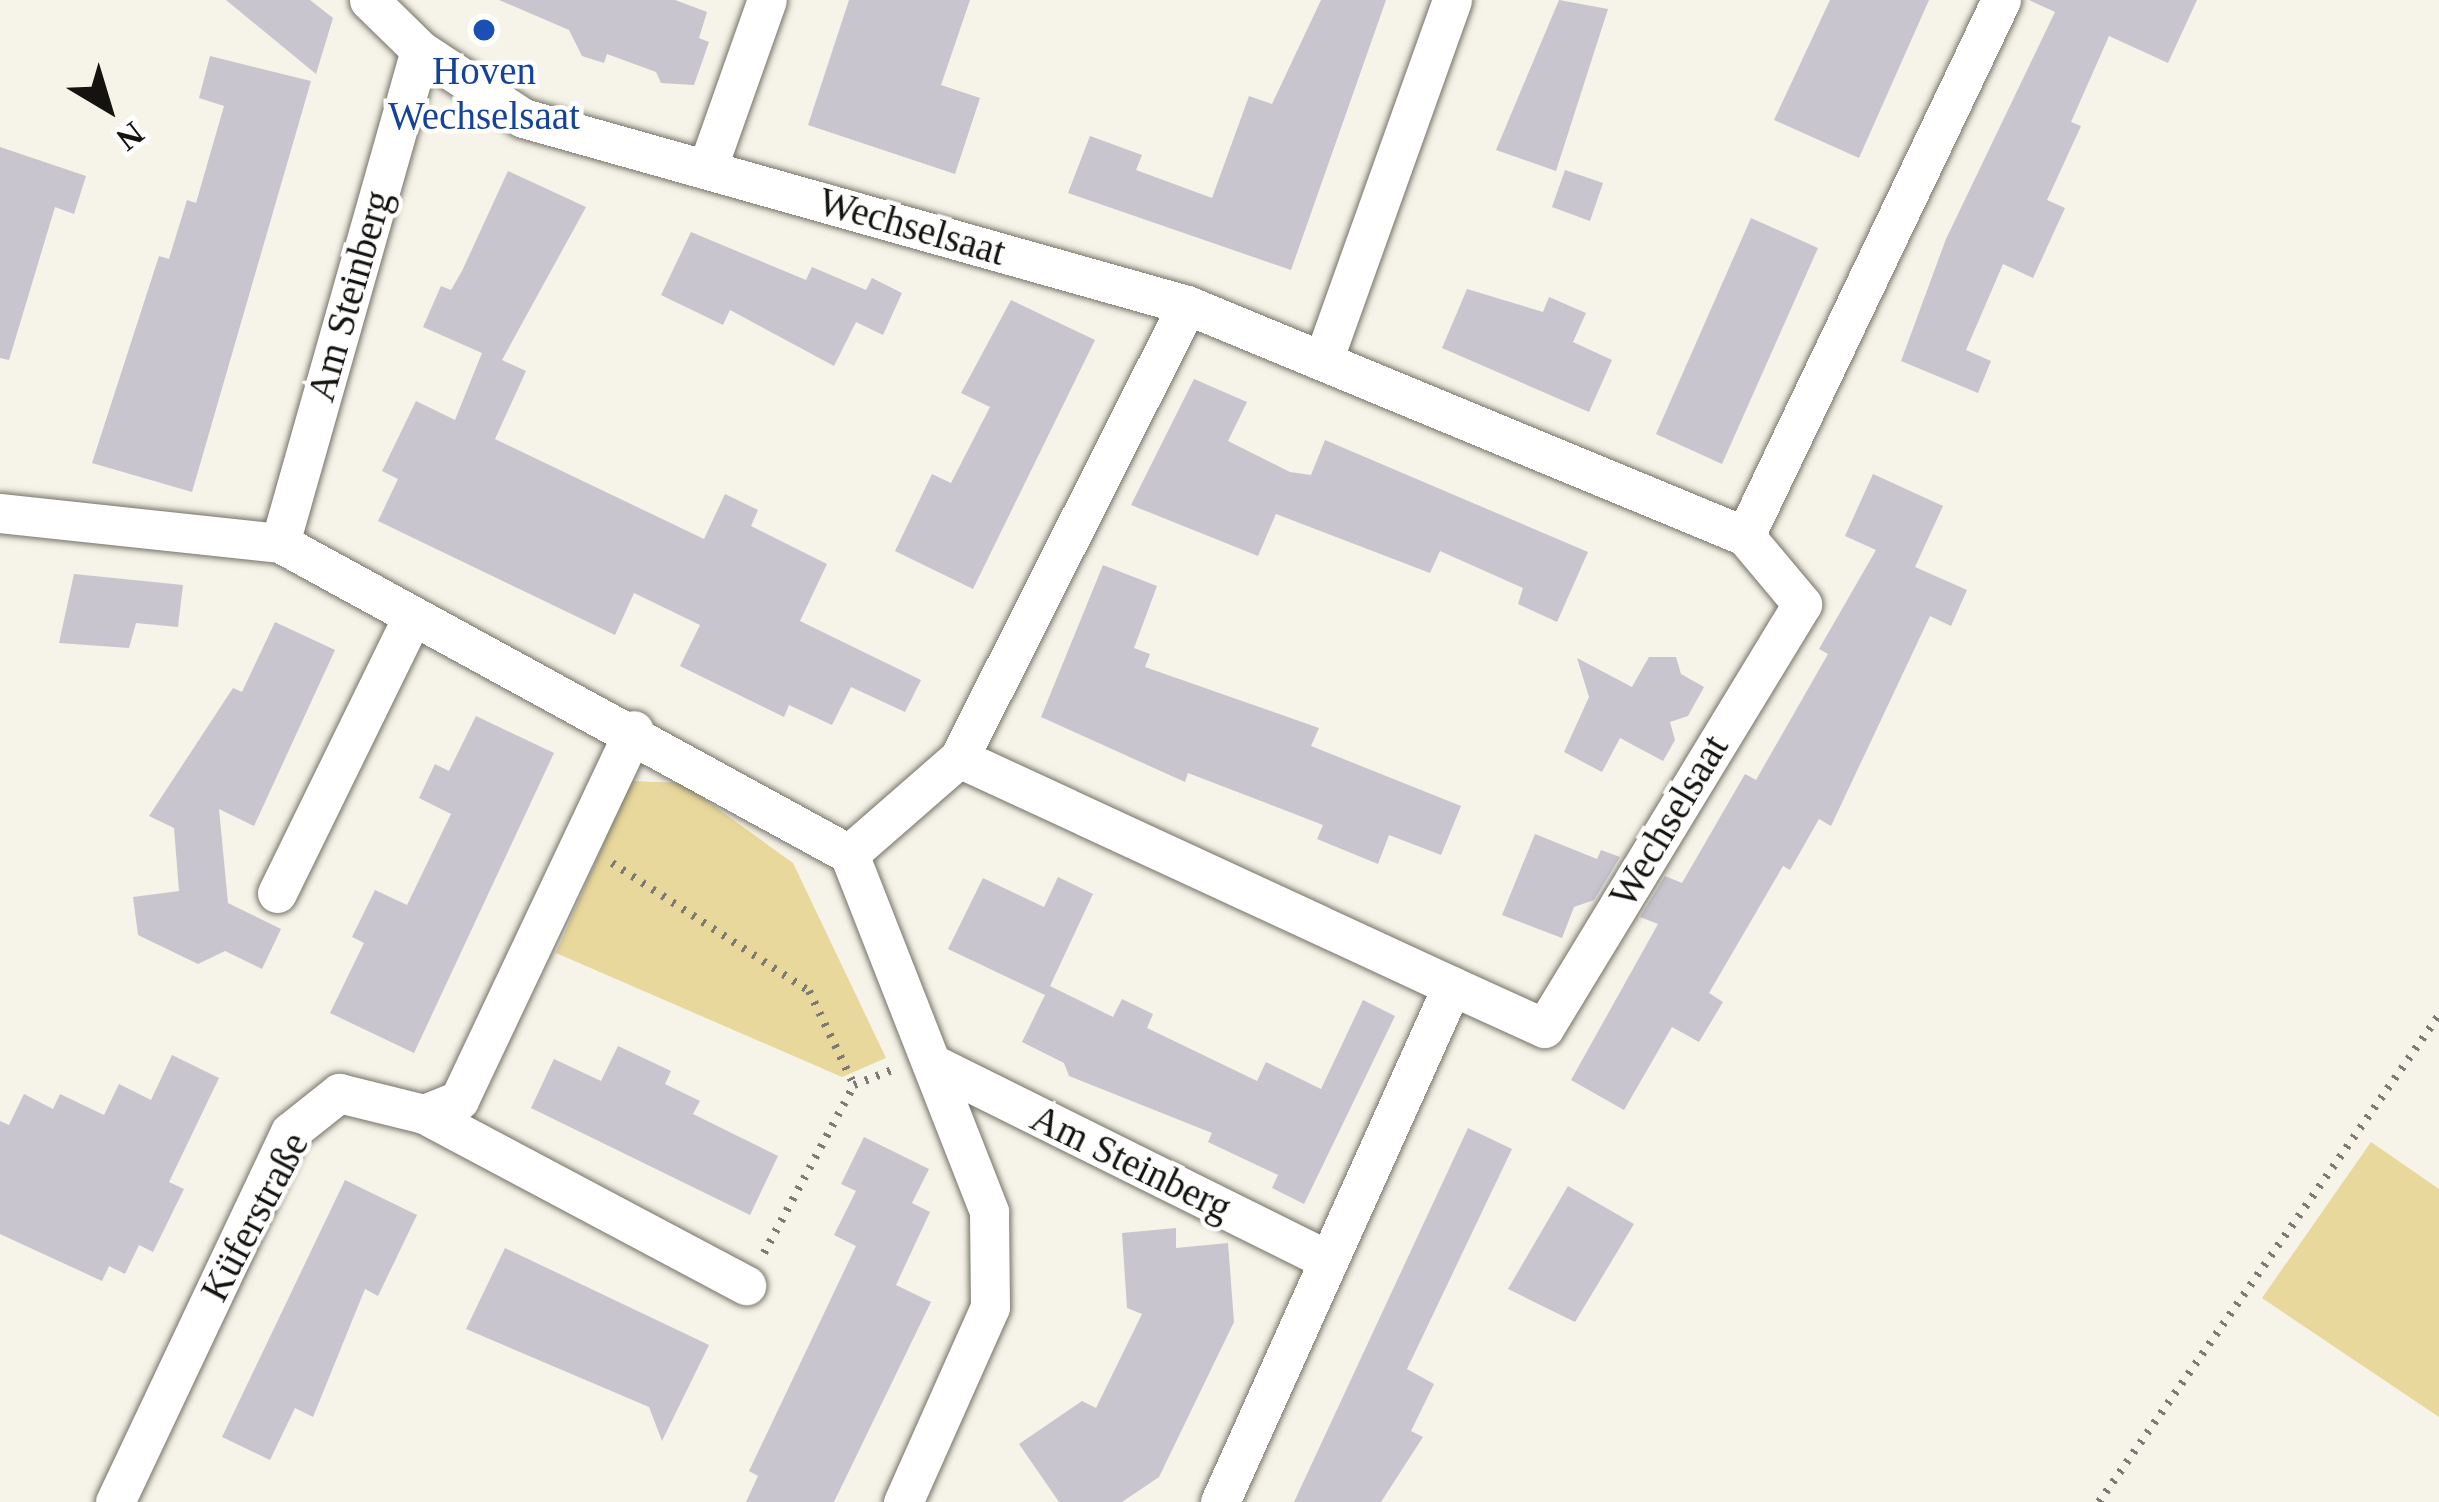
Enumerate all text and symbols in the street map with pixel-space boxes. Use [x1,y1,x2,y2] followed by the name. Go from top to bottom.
[471,17,497,43] marker: Hoven Wechselsaat
[48,48,168,168] north arrow
[388,49,580,140] place label: Hoven Wechselsaat
[110,115,151,158] text: N
[813,178,1011,276] street label: Wechselsaat
[298,185,402,407] street label: Am Steinberg
[1600,727,1738,915] street label: Wechselsaat
[1023,1094,1239,1232] street label: Am Steinberg
[191,1125,319,1309] street label: Küferstraße

